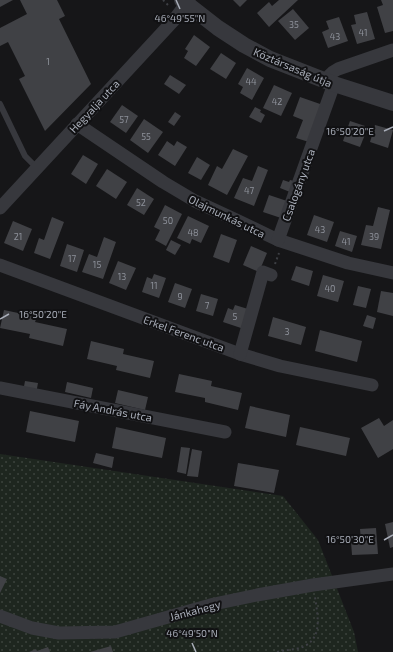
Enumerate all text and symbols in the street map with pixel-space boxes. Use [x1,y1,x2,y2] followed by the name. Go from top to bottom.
[155,12,205,24] text: 46°49'55"N
[289,19,299,30] house number: 35
[358,27,368,38] house number: 41
[330,31,340,42] house number: 43
[251,45,334,90] street label: Köztársaság útja
[46,56,50,67] house number: 1
[245,76,257,87] house number: 44
[66,77,123,136] street label: Hegyalja utca
[272,96,282,107] house number: 42
[119,114,129,125] house number: 57
[326,125,374,137] text: 16°50'20"E
[141,131,151,142] house number: 55
[279,147,317,223] street label: Csalogány utca
[244,185,254,196] house number: 47
[186,192,267,241] street label: Olajmunkás utca
[136,197,146,208] house number: 52
[163,215,173,226] house number: 50
[315,224,325,235] house number: 43
[188,227,199,238] house number: 48
[14,231,22,242] house number: 21
[369,231,379,242] house number: 39
[341,236,351,247] house number: 41
[68,253,76,264] house number: 17
[93,259,101,270] house number: 15
[118,271,126,282] house number: 13
[150,280,158,291] house number: 11
[325,283,335,294] house number: 40
[177,291,183,302] house number: 9
[205,300,210,311] house number: 7
[19,308,67,320] text: 16°50'20"E
[233,311,238,322] house number: 5
[142,312,226,354] street label: Erkel Ferenc utca
[284,326,290,337] house number: 3
[73,396,153,424] street label: Fáy András utca
[326,533,374,545] text: 16°50'30"E
[168,597,222,623] street label: Jánkahegy
[166,627,218,639] text: 46°49'50"N

